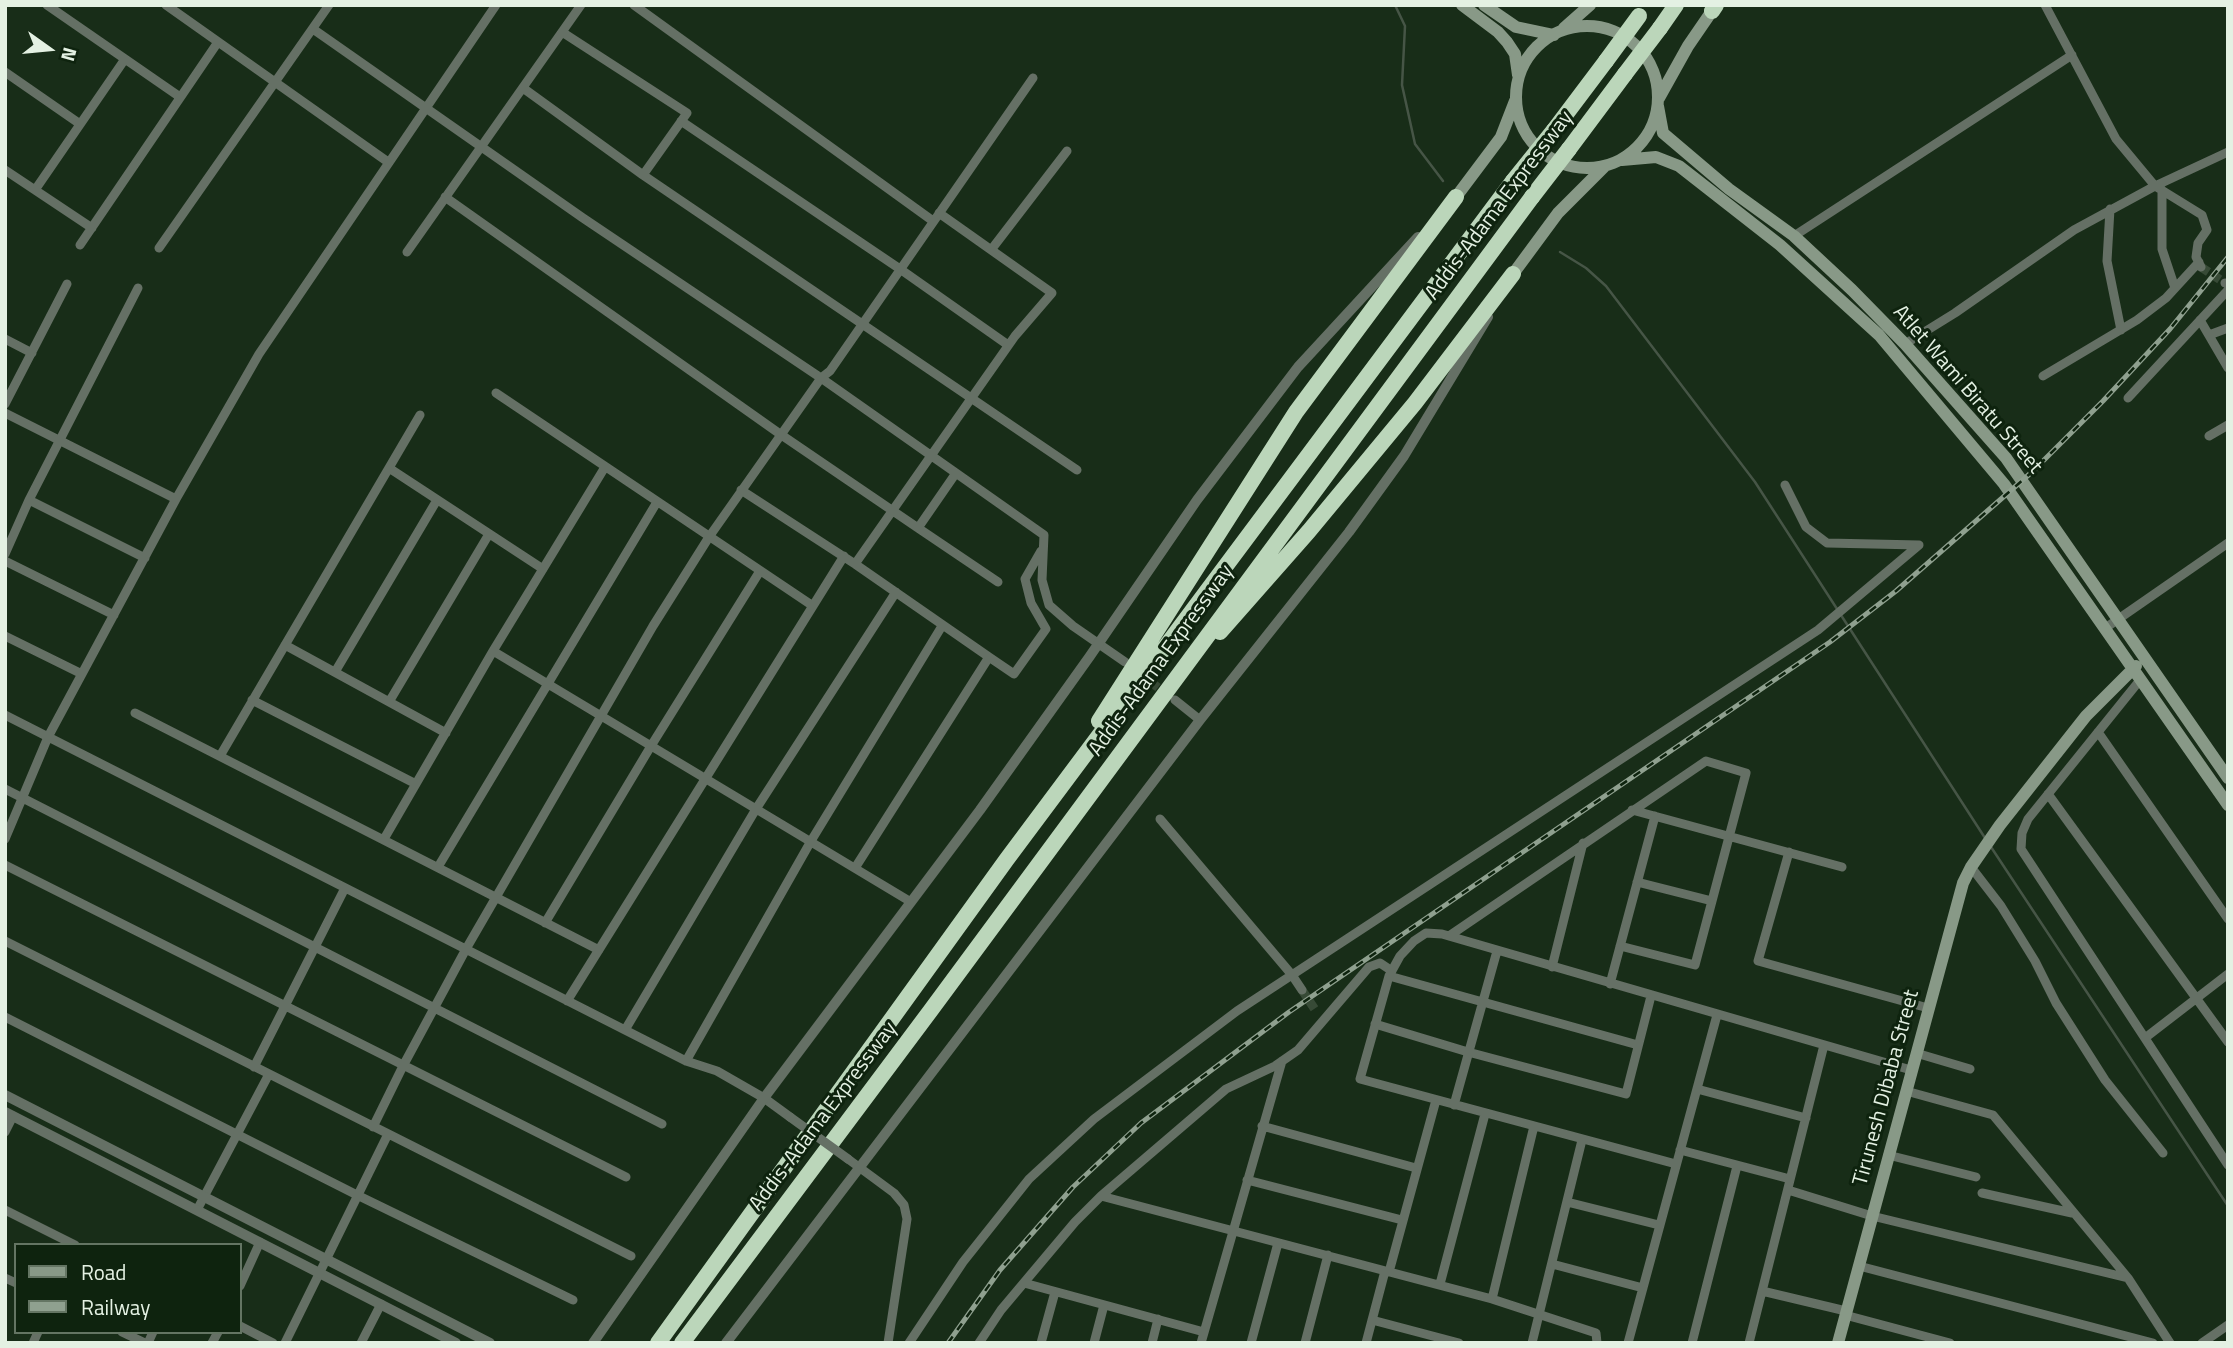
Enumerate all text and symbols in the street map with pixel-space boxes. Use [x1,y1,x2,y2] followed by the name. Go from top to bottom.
[14,14,84,84] north arrow
[54,44,85,65] text: N
[1421,106,1579,306] street label: Addis-Adama Expressway
[1887,301,2047,479] street label: Atlet Wami Biratu Street
[1084,560,1240,762] street label: Addis-Adama Expressway
[1849,987,1925,1189] street label: Tirunesh Dibaba Street
[745,1017,903,1217] street label: Addis-Adama Expressway
[14,1243,242,1334] legend
[81,1256,126,1288] text: Road
[81,1291,150,1323] text: Railway

